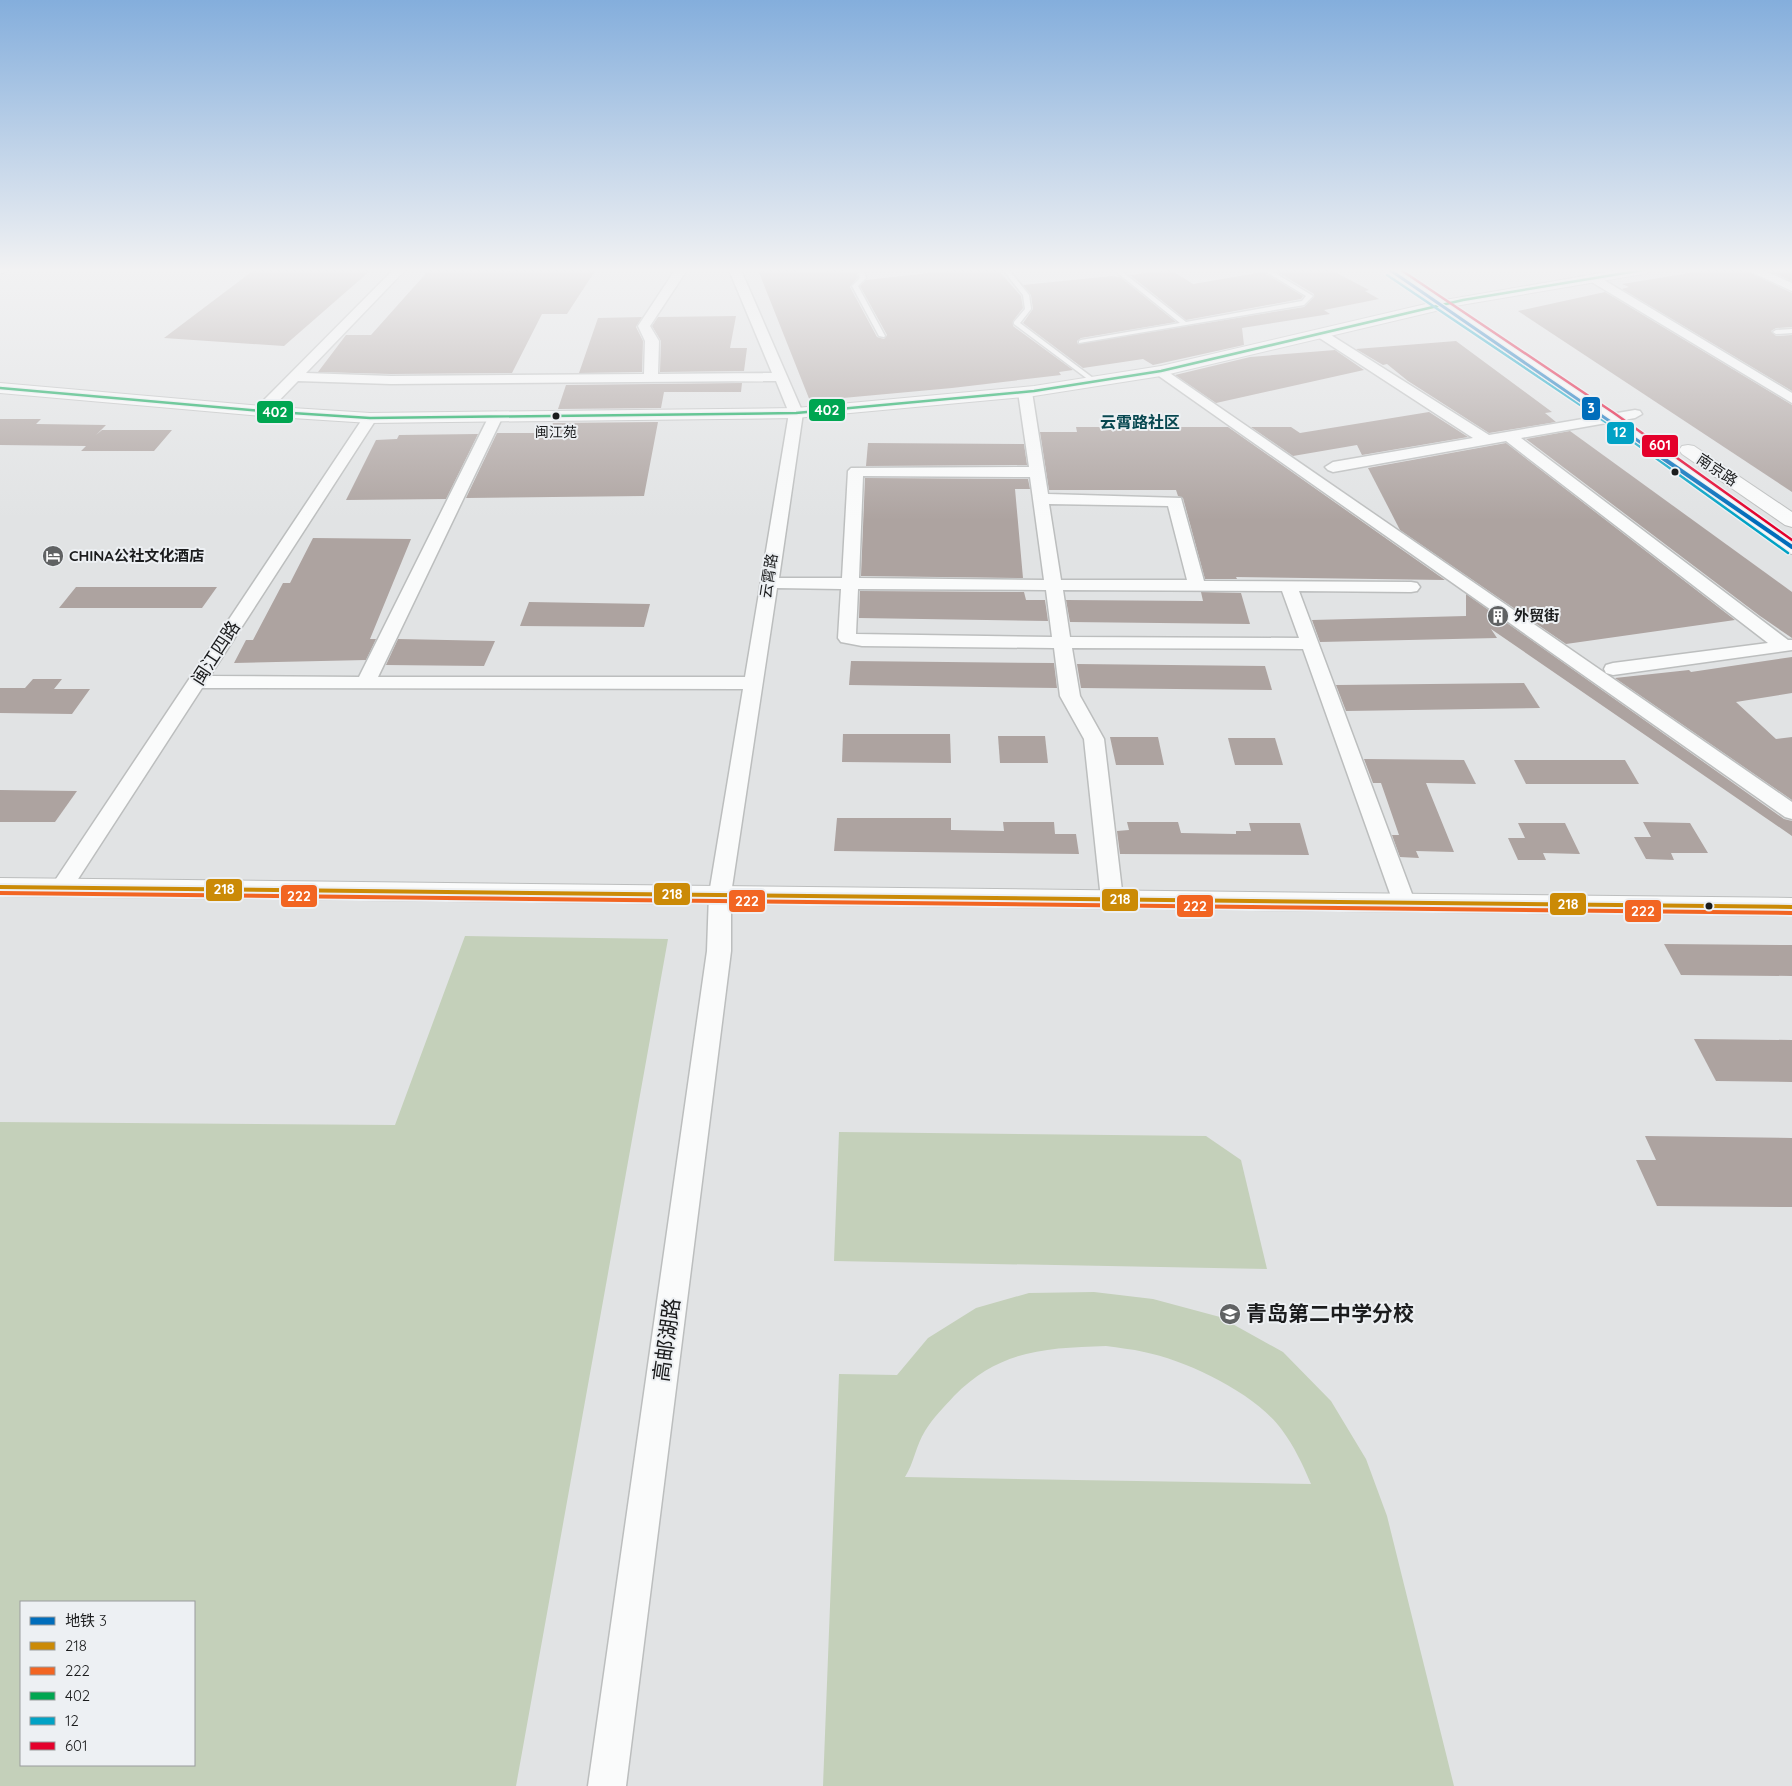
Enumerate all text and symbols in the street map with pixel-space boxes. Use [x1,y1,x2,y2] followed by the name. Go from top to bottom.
[1581,396,1601,421] line badge: 3
[808,398,846,422] line badge: 402
[1587,399,1595,417] text: 3
[256,400,294,424] line badge: 402
[815,401,839,419] text: 402
[263,403,287,421] text: 402
[551,411,561,421] marker: 闽江苑
[1100,412,1180,432] district label: 云霄路社区
[1606,421,1635,445] line badge: 12
[535,423,577,441] place label: 闽江苑
[1613,423,1627,441] text: 12
[1641,434,1679,458] line badge: 601
[1649,436,1671,454] text: 601
[1693,449,1741,490] street label: 南京路
[1670,467,1680,477] unlabelled marker
[41,544,65,568] hotel icon: CHINA公社文化酒店
[69,546,204,565] place label: CHINA公社文化酒店
[756,552,781,600] street label: 云霄路
[1486,604,1510,628] building icon: 外贸街
[1514,606,1559,625] place label: 外贸街
[186,616,245,689] street label: 闽江四路
[205,878,243,902] line badge: 218
[213,880,235,898] text: 218
[653,882,691,906] line badge: 218
[280,884,318,908] line badge: 222
[661,885,683,903] text: 218
[287,887,311,905] text: 222
[1101,888,1139,912] line badge: 218
[728,889,766,913] line badge: 222
[1109,890,1131,908] text: 218
[735,892,759,910] text: 222
[1549,892,1587,916] line badge: 218
[1176,894,1214,918] line badge: 222
[1557,895,1579,913] text: 218
[1183,897,1207,915] text: 222
[1624,899,1662,923] line badge: 222
[1704,901,1714,911] unlabelled marker
[1631,902,1655,920] text: 222
[647,1296,685,1383] street label: 高邮湖路
[1246,1300,1414,1326] place label: 青岛第二中学分校
[1218,1302,1242,1326] school or university icon: 青岛第二中学分校
[20,1601,195,1766] legend
[65,1611,107,1630] text: 地铁 3
[65,1636,87,1655] text: 218
[65,1661,90,1680] text: 222
[65,1686,90,1705] text: 402
[65,1711,79,1730] text: 12
[65,1736,88,1755] text: 601

